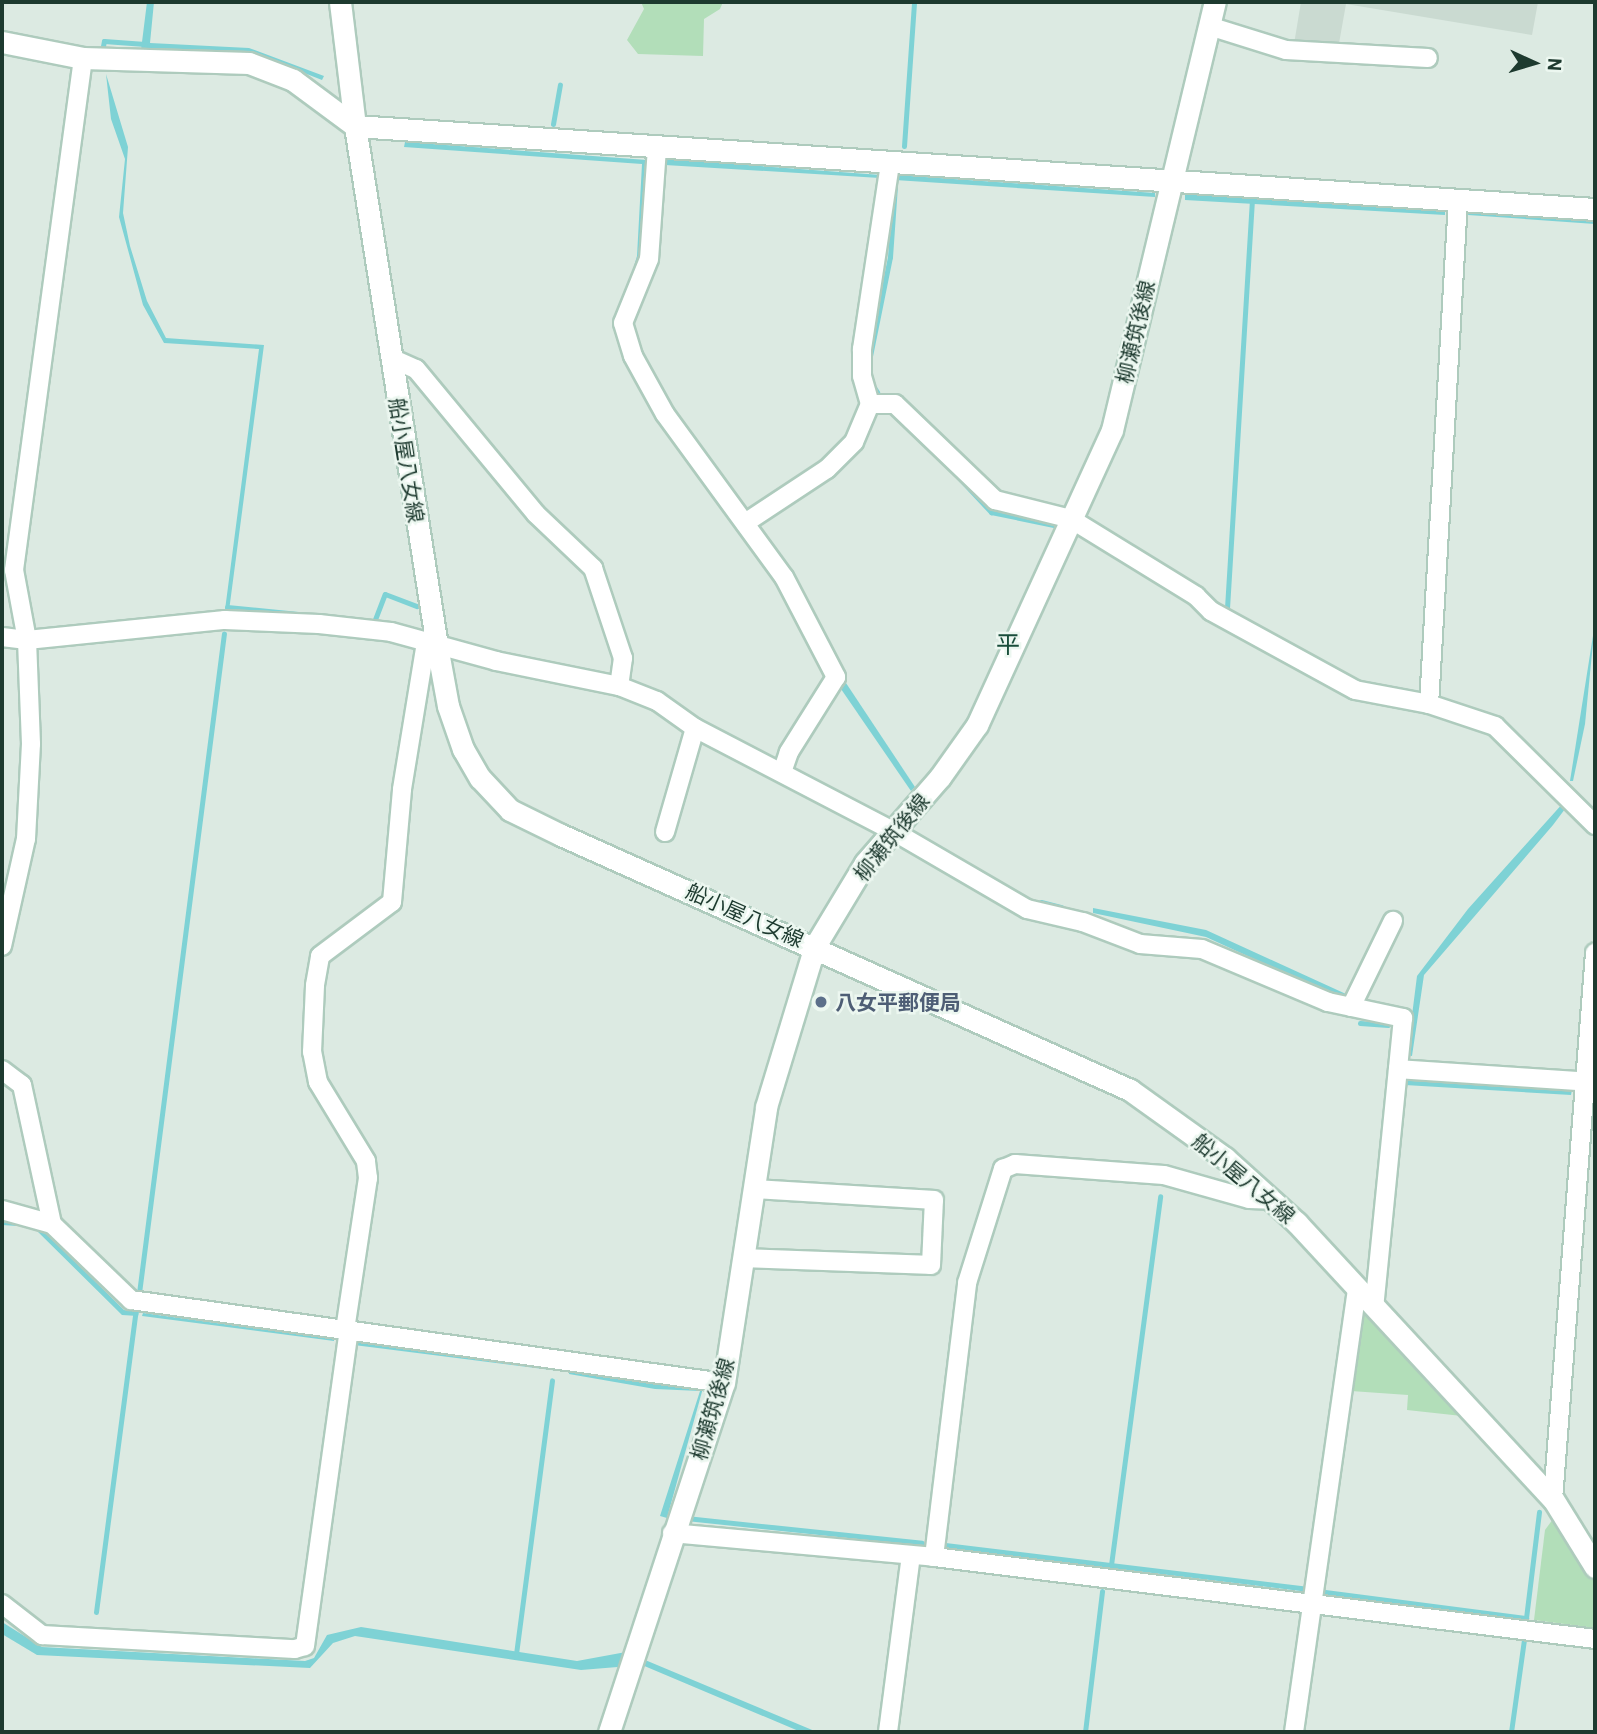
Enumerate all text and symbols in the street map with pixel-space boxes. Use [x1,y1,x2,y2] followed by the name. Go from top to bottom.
[1499,28,1569,98] north arrow
[1544,57,1567,72] text: N
[1111,278,1159,386] street label: 柳瀬筑後線
[385,396,429,524] street label: 船小屋八女線
[996,630,1020,658] district label: 平
[848,788,934,886] street label: 柳瀬筑後線
[682,878,808,952] street label: 船小屋八女線
[835,989,961,1015] place label: 八女平郵便局
[813,994,829,1010] marker: 八女平郵便局
[1188,1128,1300,1228] street label: 船小屋八女線
[685,1355,739,1463] street label: 柳瀬筑後線

